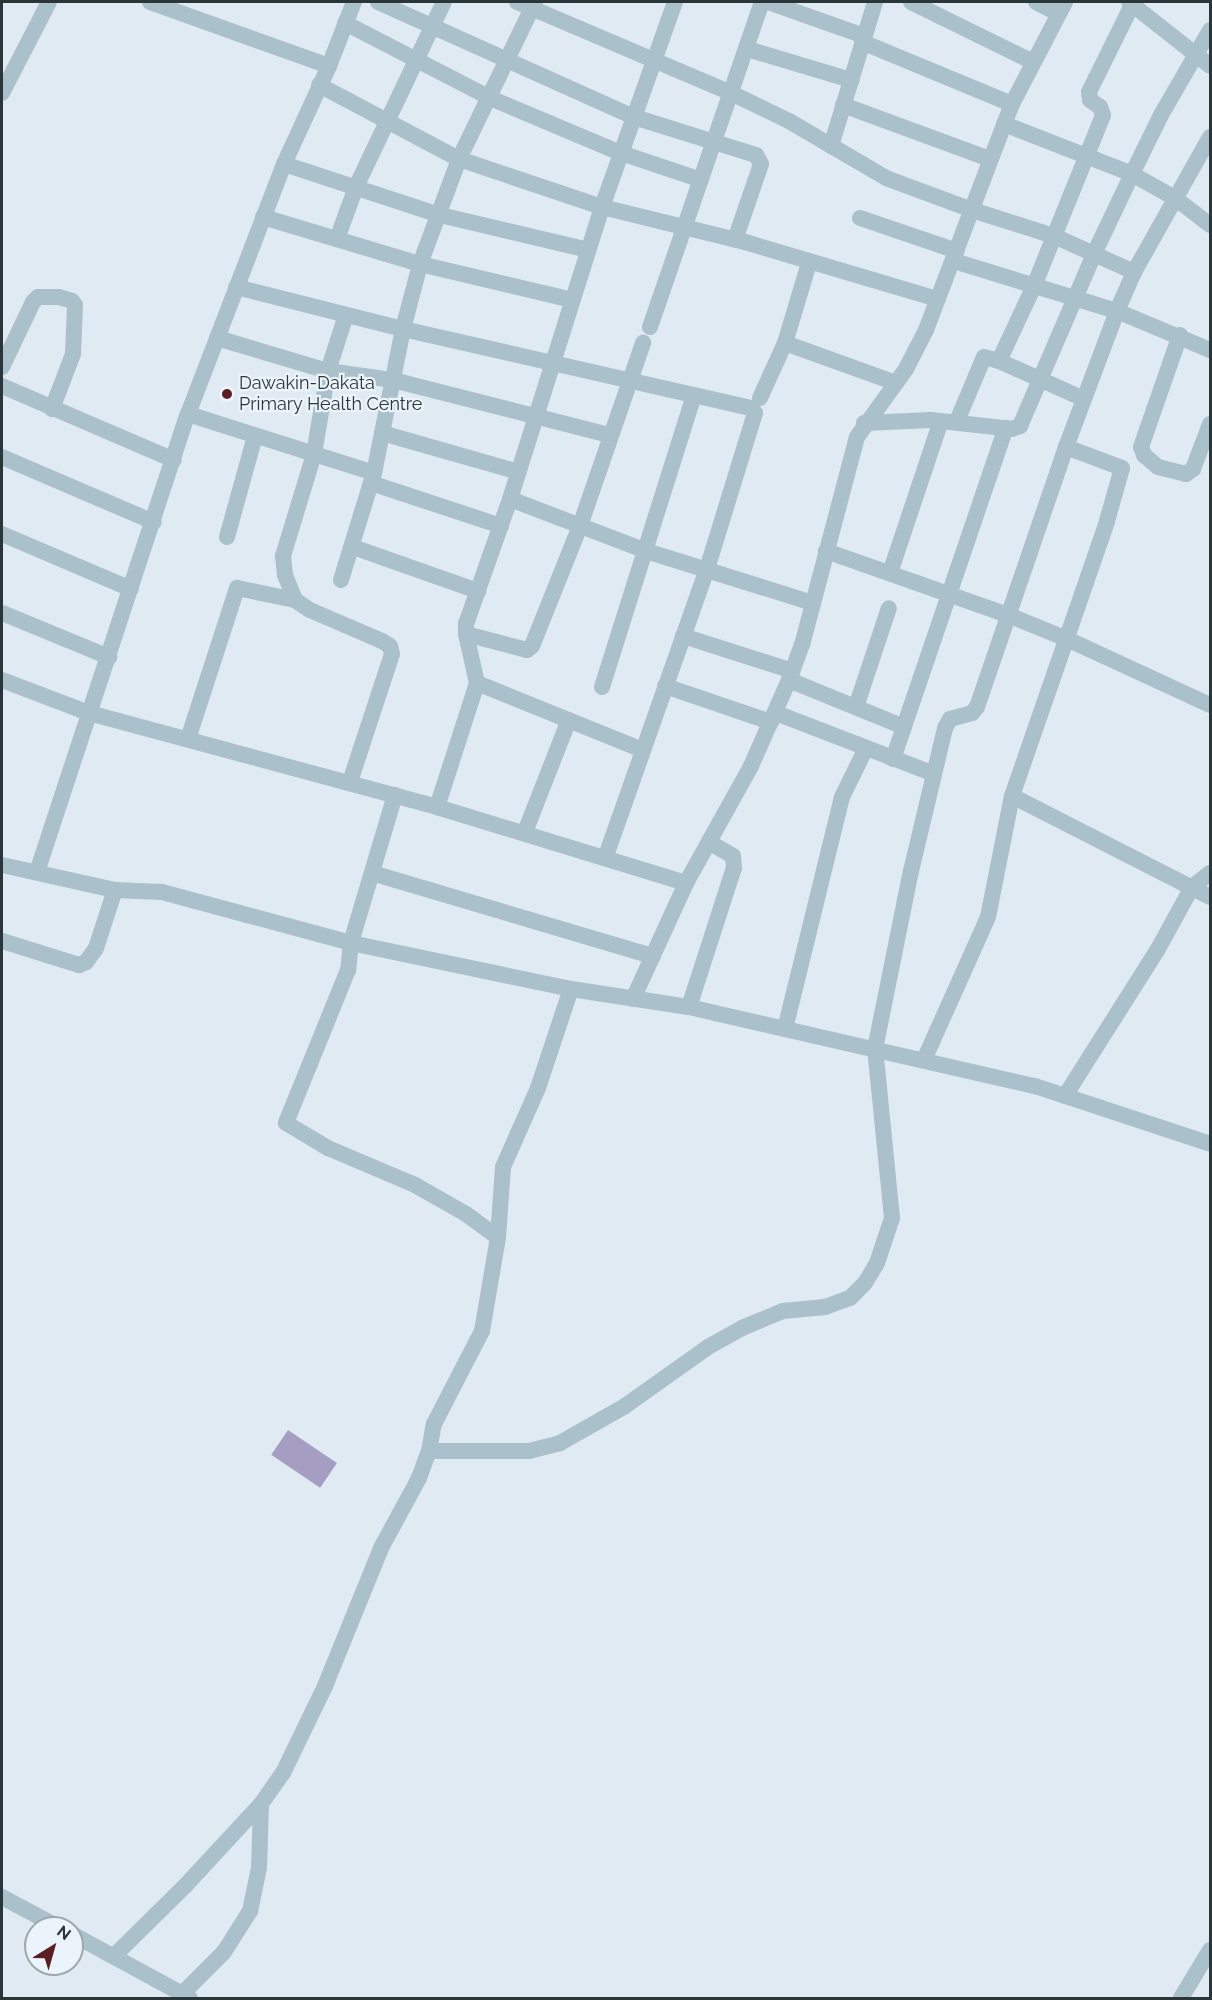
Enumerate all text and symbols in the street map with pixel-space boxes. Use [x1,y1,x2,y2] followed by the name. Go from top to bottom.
[239,373,423,416] place label: Dawakin-Dakata Primary Health Centre
[220,387,234,401] marker: Dawakin-Dakata Primary Health Centre
[24,1916,84,1976] north arrow
[53,1922,75,1944] text: N

